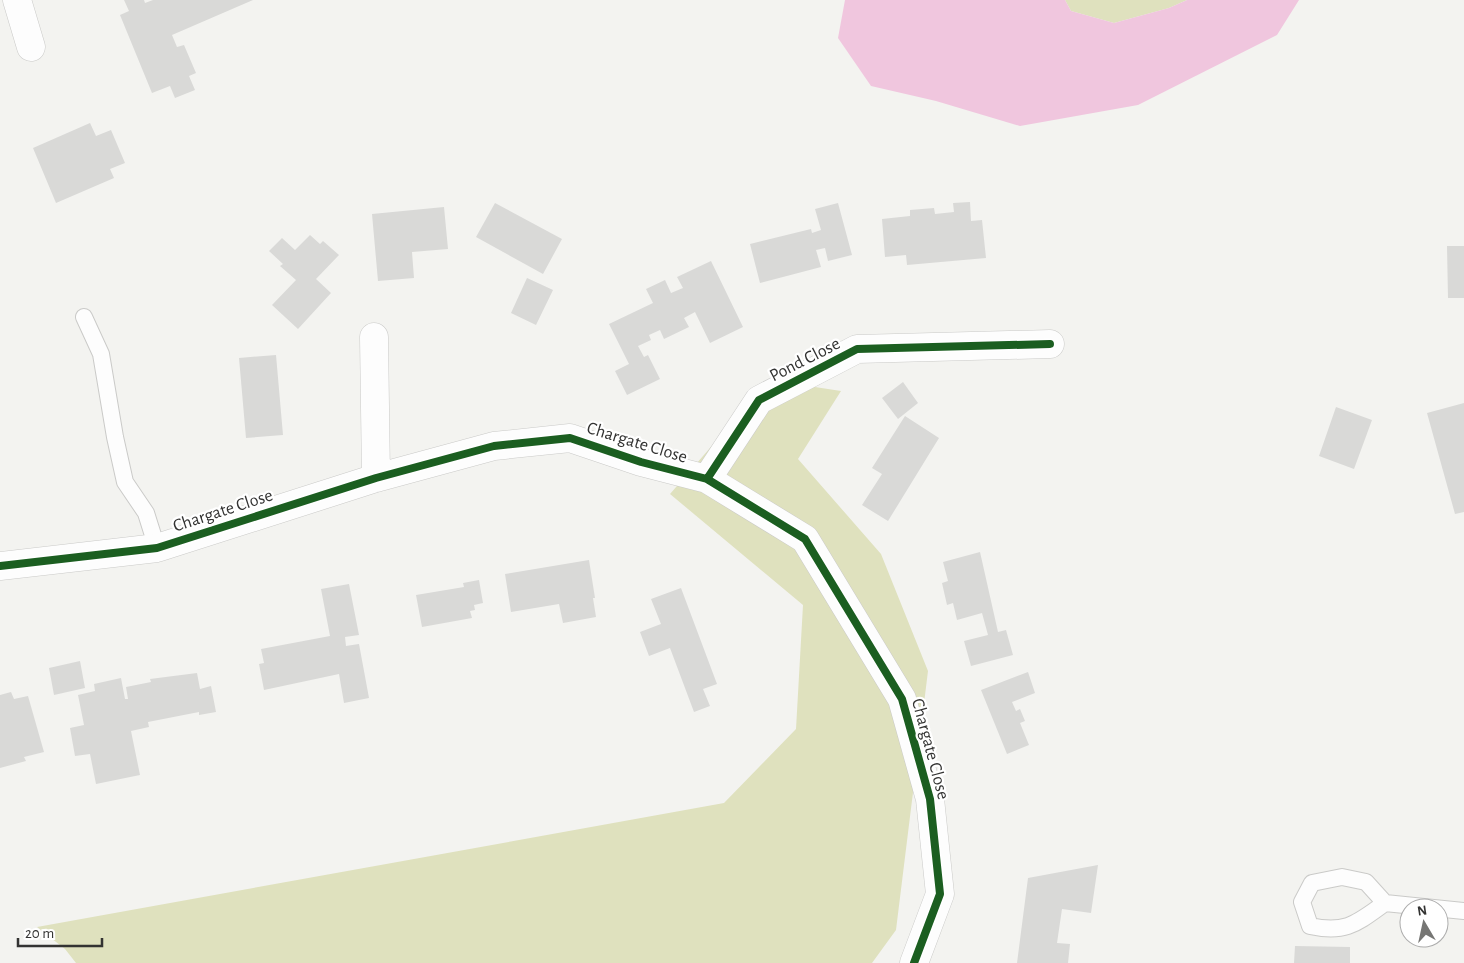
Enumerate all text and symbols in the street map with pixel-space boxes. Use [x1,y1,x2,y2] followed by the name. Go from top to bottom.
[767,335,843,385] street label: Pond Close
[585,419,689,467] street label: Chargate Close
[171,486,275,536] street label: Chargate Close
[908,696,952,802] street label: Chargate Close
[1399,898,1449,948] north arrow
[1416,903,1428,919] text: N
[18,916,101,948] scale bar
[25,926,54,941] text: 20 m

